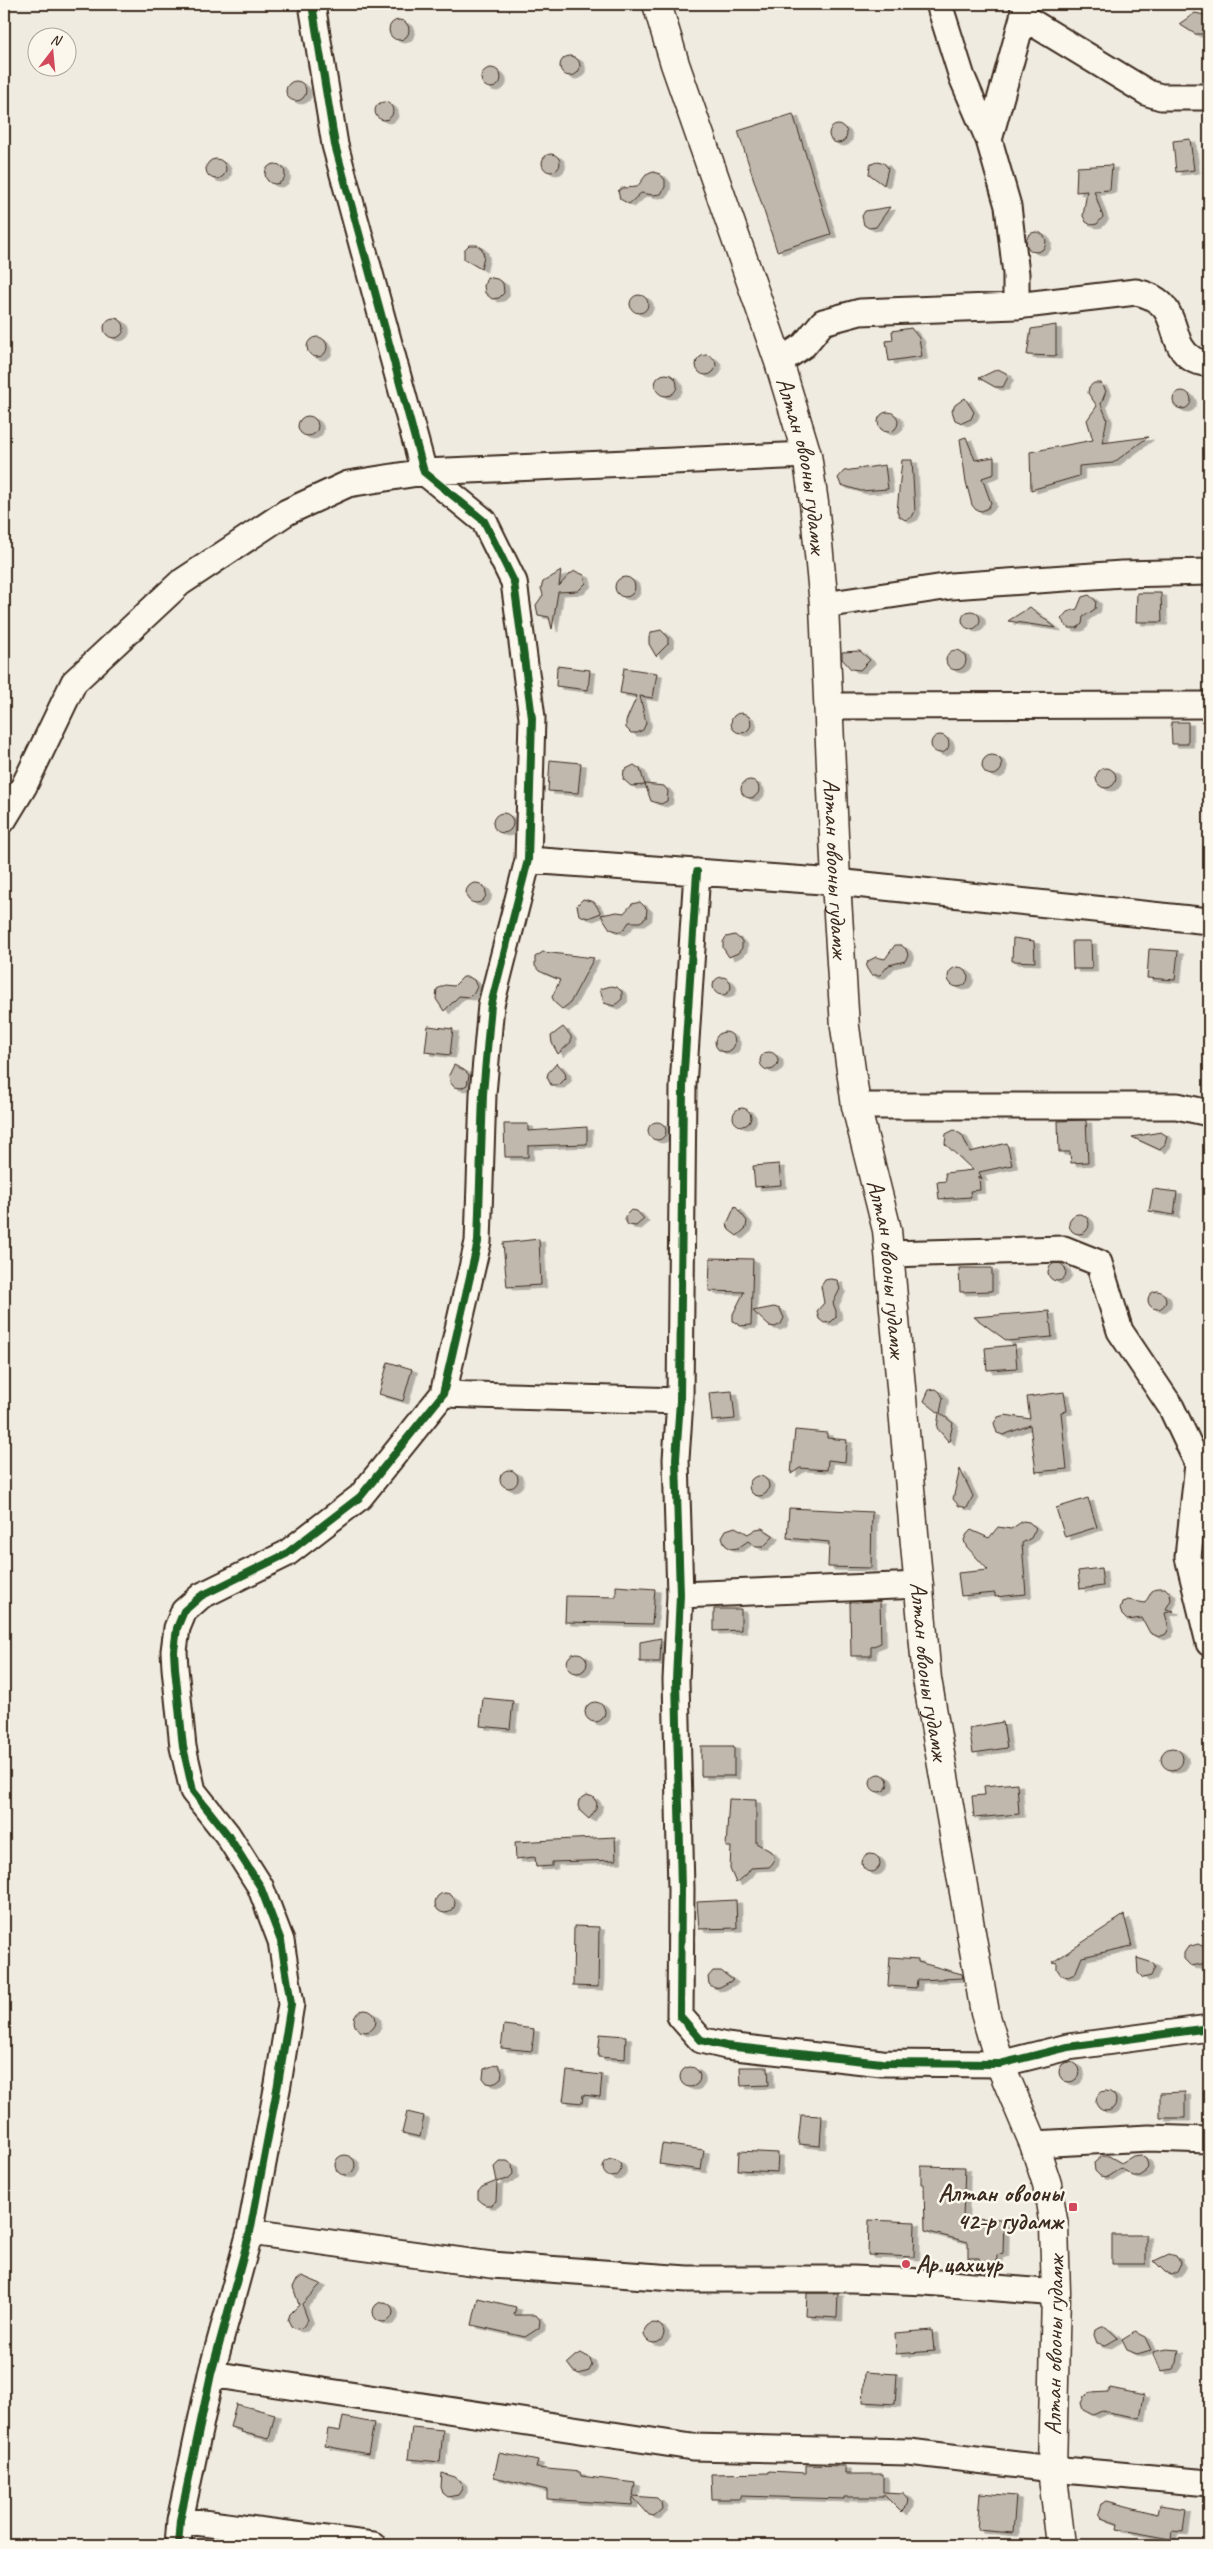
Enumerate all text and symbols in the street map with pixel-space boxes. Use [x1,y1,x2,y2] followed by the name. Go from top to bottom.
[28,28,78,78] north arrow
[49,31,64,50] text: N
[769,374,834,558] street label: Алтан овооны гудамж
[817,778,856,961] street label: Алтан овооны гудамж
[860,1176,914,1362] street label: Алтан овооны гудамж
[903,1581,956,1765] street label: Алтан овооны гудамж
[938,2178,1066,2236] place label: Алтан овооны 42-р гудамж
[1067,2201,1079,2213] marker: Алтан овооны 42-р гудамж
[916,2249,1004,2279] place label: Ар цахиур
[1037,2253,1071,2435] street label: Алтан овооны гудамж
[900,2258,912,2270] marker: Ар цахиур

